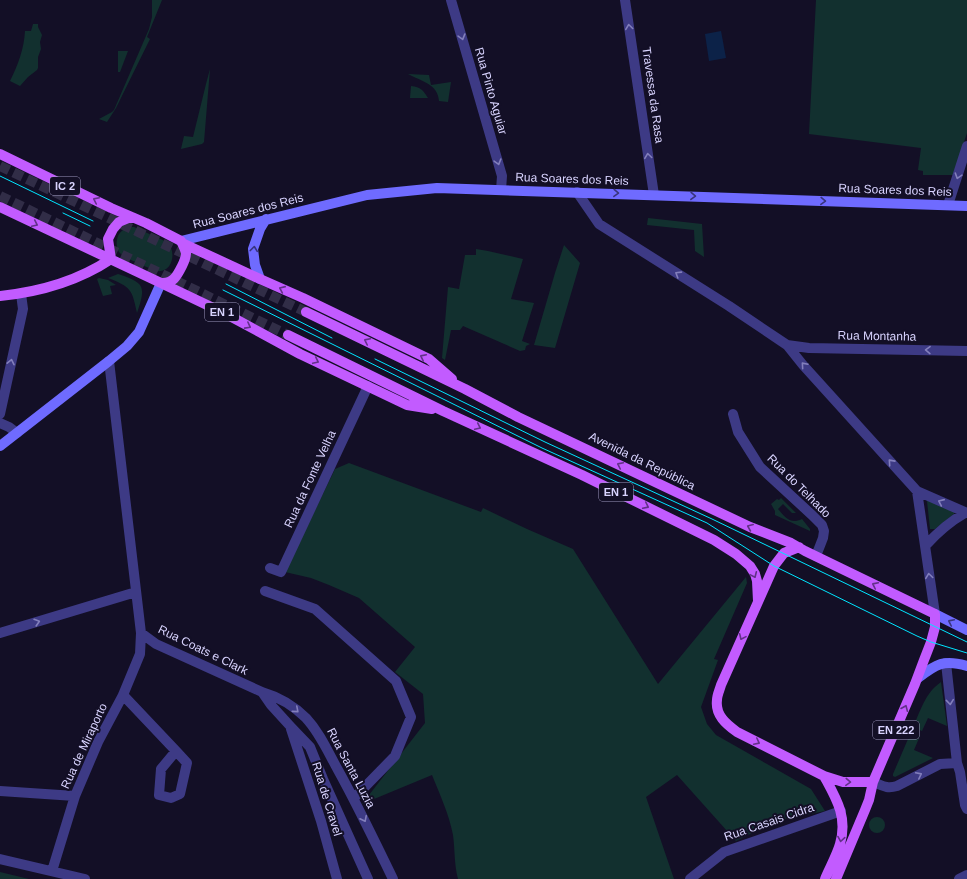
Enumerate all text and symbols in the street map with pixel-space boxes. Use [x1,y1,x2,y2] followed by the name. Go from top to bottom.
[625,24,634,30] one-way arrow
[457,34,466,41] one-way arrow
[472,46,510,136] street label: Rua Pinto Aguiar
[639,46,667,144] street label: Travessa da Rasa
[644,153,653,159] one-way arrow
[493,159,502,166] one-way arrow
[515,170,629,188] street label: Rua Soares dos Reis
[954,172,963,179] one-way arrow
[50,177,80,195] road number: IC 2
[838,181,952,199] street label: Rua Soares dos Reis
[613,189,619,198] one-way arrow
[191,190,305,232] street label: Rua Soares dos Reis
[690,192,696,200] one-way arrow
[92,197,100,205] one-way arrow
[820,197,826,205] one-way arrow
[31,219,39,227] one-way arrow
[250,245,259,252] one-way arrow
[675,271,682,278] one-way arrow
[278,285,285,293] one-way arrow
[205,303,239,321] road number: EN 1
[244,321,251,329] one-way arrow
[838,328,917,344] street label: Rua Montanha
[363,339,371,346] one-way arrow
[925,346,931,354] one-way arrow
[420,354,427,361] one-way arrow
[312,356,319,364] one-way arrow
[7,359,15,365] one-way arrow
[801,363,808,370] one-way arrow
[474,422,482,430] one-way arrow
[281,428,339,530] street label: Rua da Fonte Velha
[587,429,698,493] street label: Avenida da República
[764,451,834,521] street label: Rua do Telhado
[888,459,895,467] one-way arrow
[617,462,624,470] one-way arrow
[599,483,633,501] road number: EN 1
[937,499,945,507] one-way arrow
[642,502,650,509] one-way arrow
[747,524,755,532] one-way arrow
[749,570,757,578] one-way arrow
[925,573,934,579] one-way arrow
[871,582,879,590] one-way arrow
[34,618,41,627] one-way arrow
[948,619,955,627] one-way arrow
[156,622,251,678] street label: Rua Coats e Clark
[739,633,747,640] one-way arrow
[946,699,955,705] one-way arrow
[58,701,110,791] street label: Rua de Miraporto
[901,704,909,711] one-way arrow
[291,705,299,712] one-way arrow
[873,721,919,739] road number: EN 222
[324,726,378,811] street label: Rua Santa Luzia
[752,737,760,745] one-way arrow
[309,760,345,838] street label: Rua de Cravel
[915,772,923,779] one-way arrow
[845,777,851,786] one-way arrow
[722,800,816,844] street label: Rua Casais Cidra
[359,815,367,823] one-way arrow
[837,835,846,842] one-way arrow

